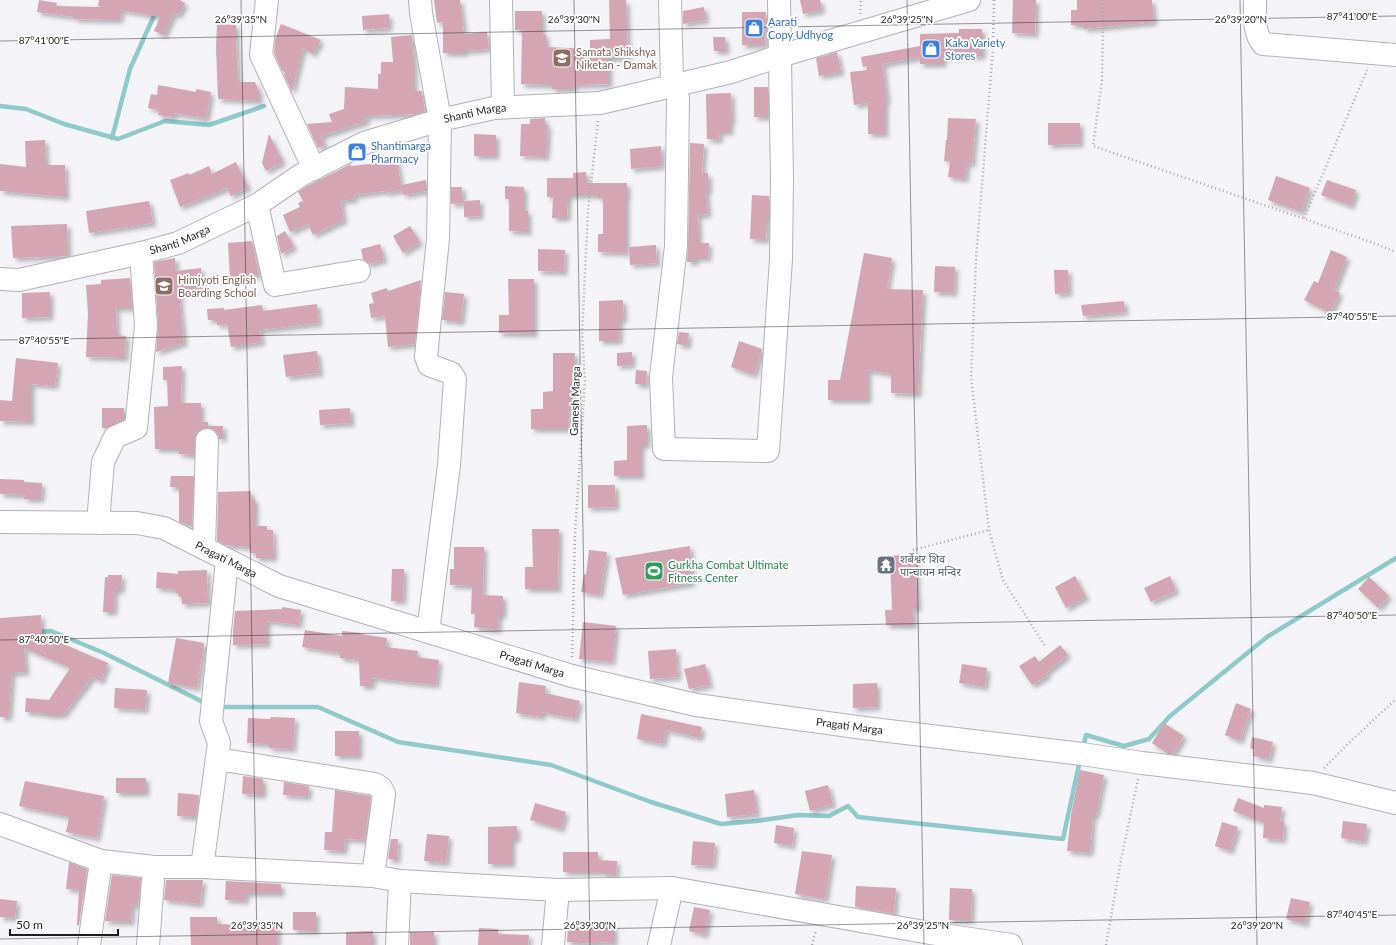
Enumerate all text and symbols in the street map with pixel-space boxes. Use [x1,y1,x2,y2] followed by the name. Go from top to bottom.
[1327,10,1377,22] text: 87°41'00"E
[215,13,267,25] text: 26°39'35"N
[548,13,600,25] text: 26°39'30"N
[881,13,933,25] text: 26°39'25"N
[1215,13,1267,25] text: 26°39'20"N
[768,15,833,41] place label: Aarati Copy Udhyog
[743,17,765,39] shop icon: Aarati Copy Udhyog
[19,34,69,46] text: 87°41'00"E
[945,36,1006,62] place label: Kaka Variety Stores
[920,38,942,60] shop icon: Kaka Variety Stores
[576,45,657,71] place label: Samata Shikshya Niketan - Damak
[551,47,573,69] school or university icon: Samata Shikshya Niketan - Damak
[442,100,507,125] street label: Shanti Marga
[371,139,431,165] place label: Shantimarga Pharmacy
[346,141,368,163] shop icon: Shantimarga Pharmacy
[148,222,212,256] street label: Shanti Marga
[178,273,256,299] place label: Himjyoti English Boarding School
[153,275,175,297] school or university icon: Himjyoti English Boarding School
[1327,310,1377,322] text: 87°40'55"E
[19,334,69,346] text: 87°40'55"E
[567,366,582,436] street label: Ganesh Marga
[193,538,259,580] street label: Pragati Marga
[900,552,961,578] place label: शर्बेश्वर शिव पान्चायन मन्दिर
[875,554,897,576] temple icon: शर्बेश्वर शिव पान्चायन मन्दिर
[668,558,789,584] place label: Gurkha Combat Ultimate Fitness Center
[643,560,665,582] sports icon: Gurkha Combat Ultimate Fitness Center
[1327,609,1377,621] text: 87°40'50"E
[19,633,69,645] text: 87°40'50"E
[498,647,566,679] street label: Pragati Marga
[815,715,884,736] street label: Pragati Marga
[1327,908,1377,920] text: 87°40'45"E
[10,911,118,937] scale bar
[16,917,43,932] text: 50 m
[231,919,283,931] text: 26°39'35"N
[564,919,616,931] text: 26°39'30"N
[897,919,949,931] text: 26°39'25"N
[1231,919,1283,931] text: 26°39'20"N

